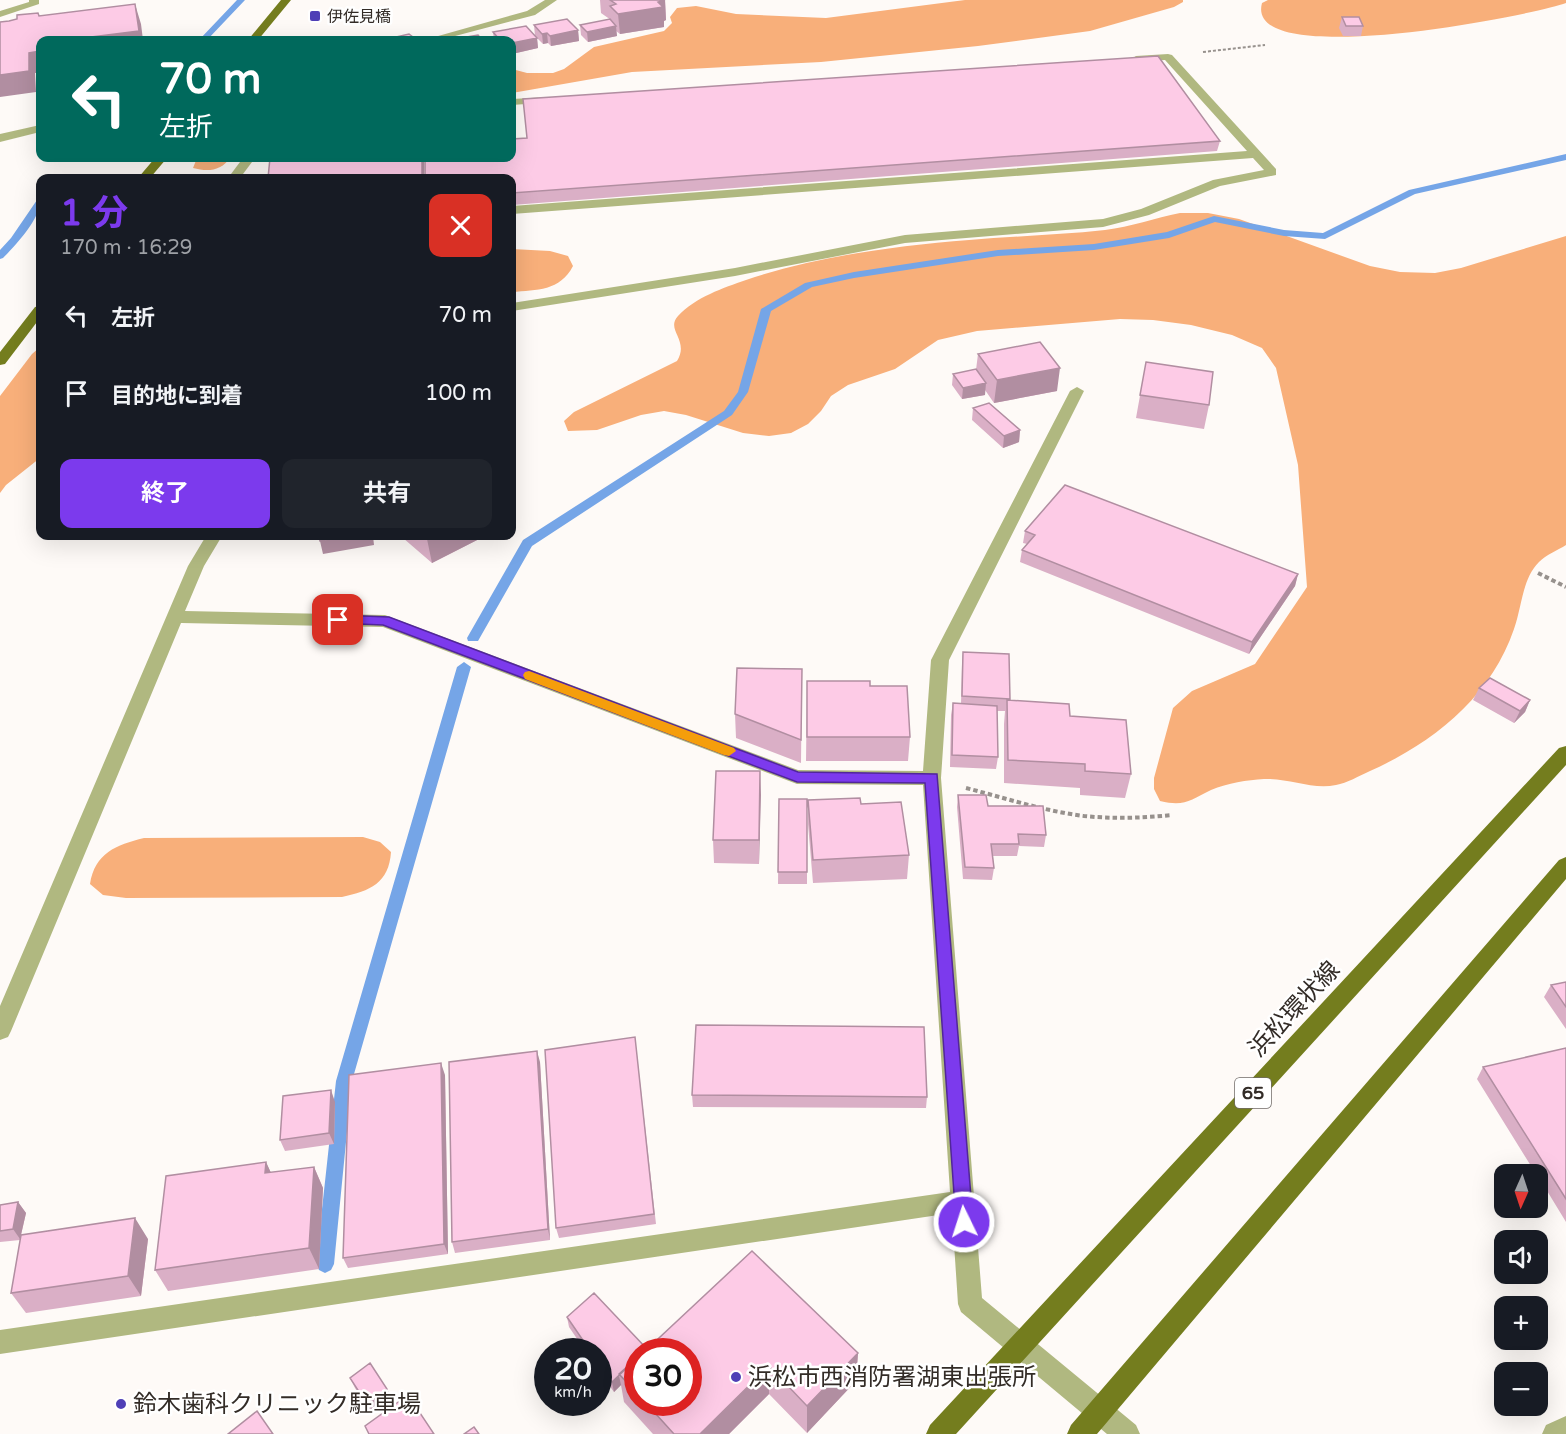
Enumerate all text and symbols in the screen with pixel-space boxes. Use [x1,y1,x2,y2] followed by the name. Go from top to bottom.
[327,7,391,27] place label: 伊佐見橋
[308,9,322,23] marker: 伊佐見橋
[159,54,261,105] text: 70 m
[60,60,138,138] icon: left
[159,111,213,144] text: 左折
[60,192,128,235] text: 1 分
[429,194,492,257] button: close
[60,236,192,260] text: 170 m · 16:29
[60,299,93,332] icon: left
[438,302,492,328] text: 70 m
[111,305,155,331] text: 左折
[60,377,93,410] icon: arrive
[425,380,492,406] text: 100 m
[111,383,243,409] text: 目的地に到着
[60,459,270,528] button: 終了
[282,459,492,528] button: 共有
[312,594,363,645] pin
[321,603,354,636] icon: arrive
[1243,956,1346,1063] street label: 浜松環状線
[1235,1078,1271,1108] road number: 65
[1494,1164,1548,1218] north arrow
[1494,1164,1548,1416] map controls
[932,1190,996,1254] position arrow
[1494,1230,1548,1284] button: sound
[1494,1296,1548,1350] button: +
[624,1338,702,1416] speed limit sign: 30
[554,1351,592,1388] text: 20
[1494,1362,1548,1416] button: −
[748,1363,1036,1392] place label: 浜松市西消防署湖東出張所
[729,1370,743,1384] marker: 浜松市西消防署湖東出張所
[554,1383,592,1401] text: km/h
[133,1390,421,1419] place label: 鈴木歯科クリニック駐車場
[114,1397,128,1411] marker: 鈴木歯科クリニック駐車場

